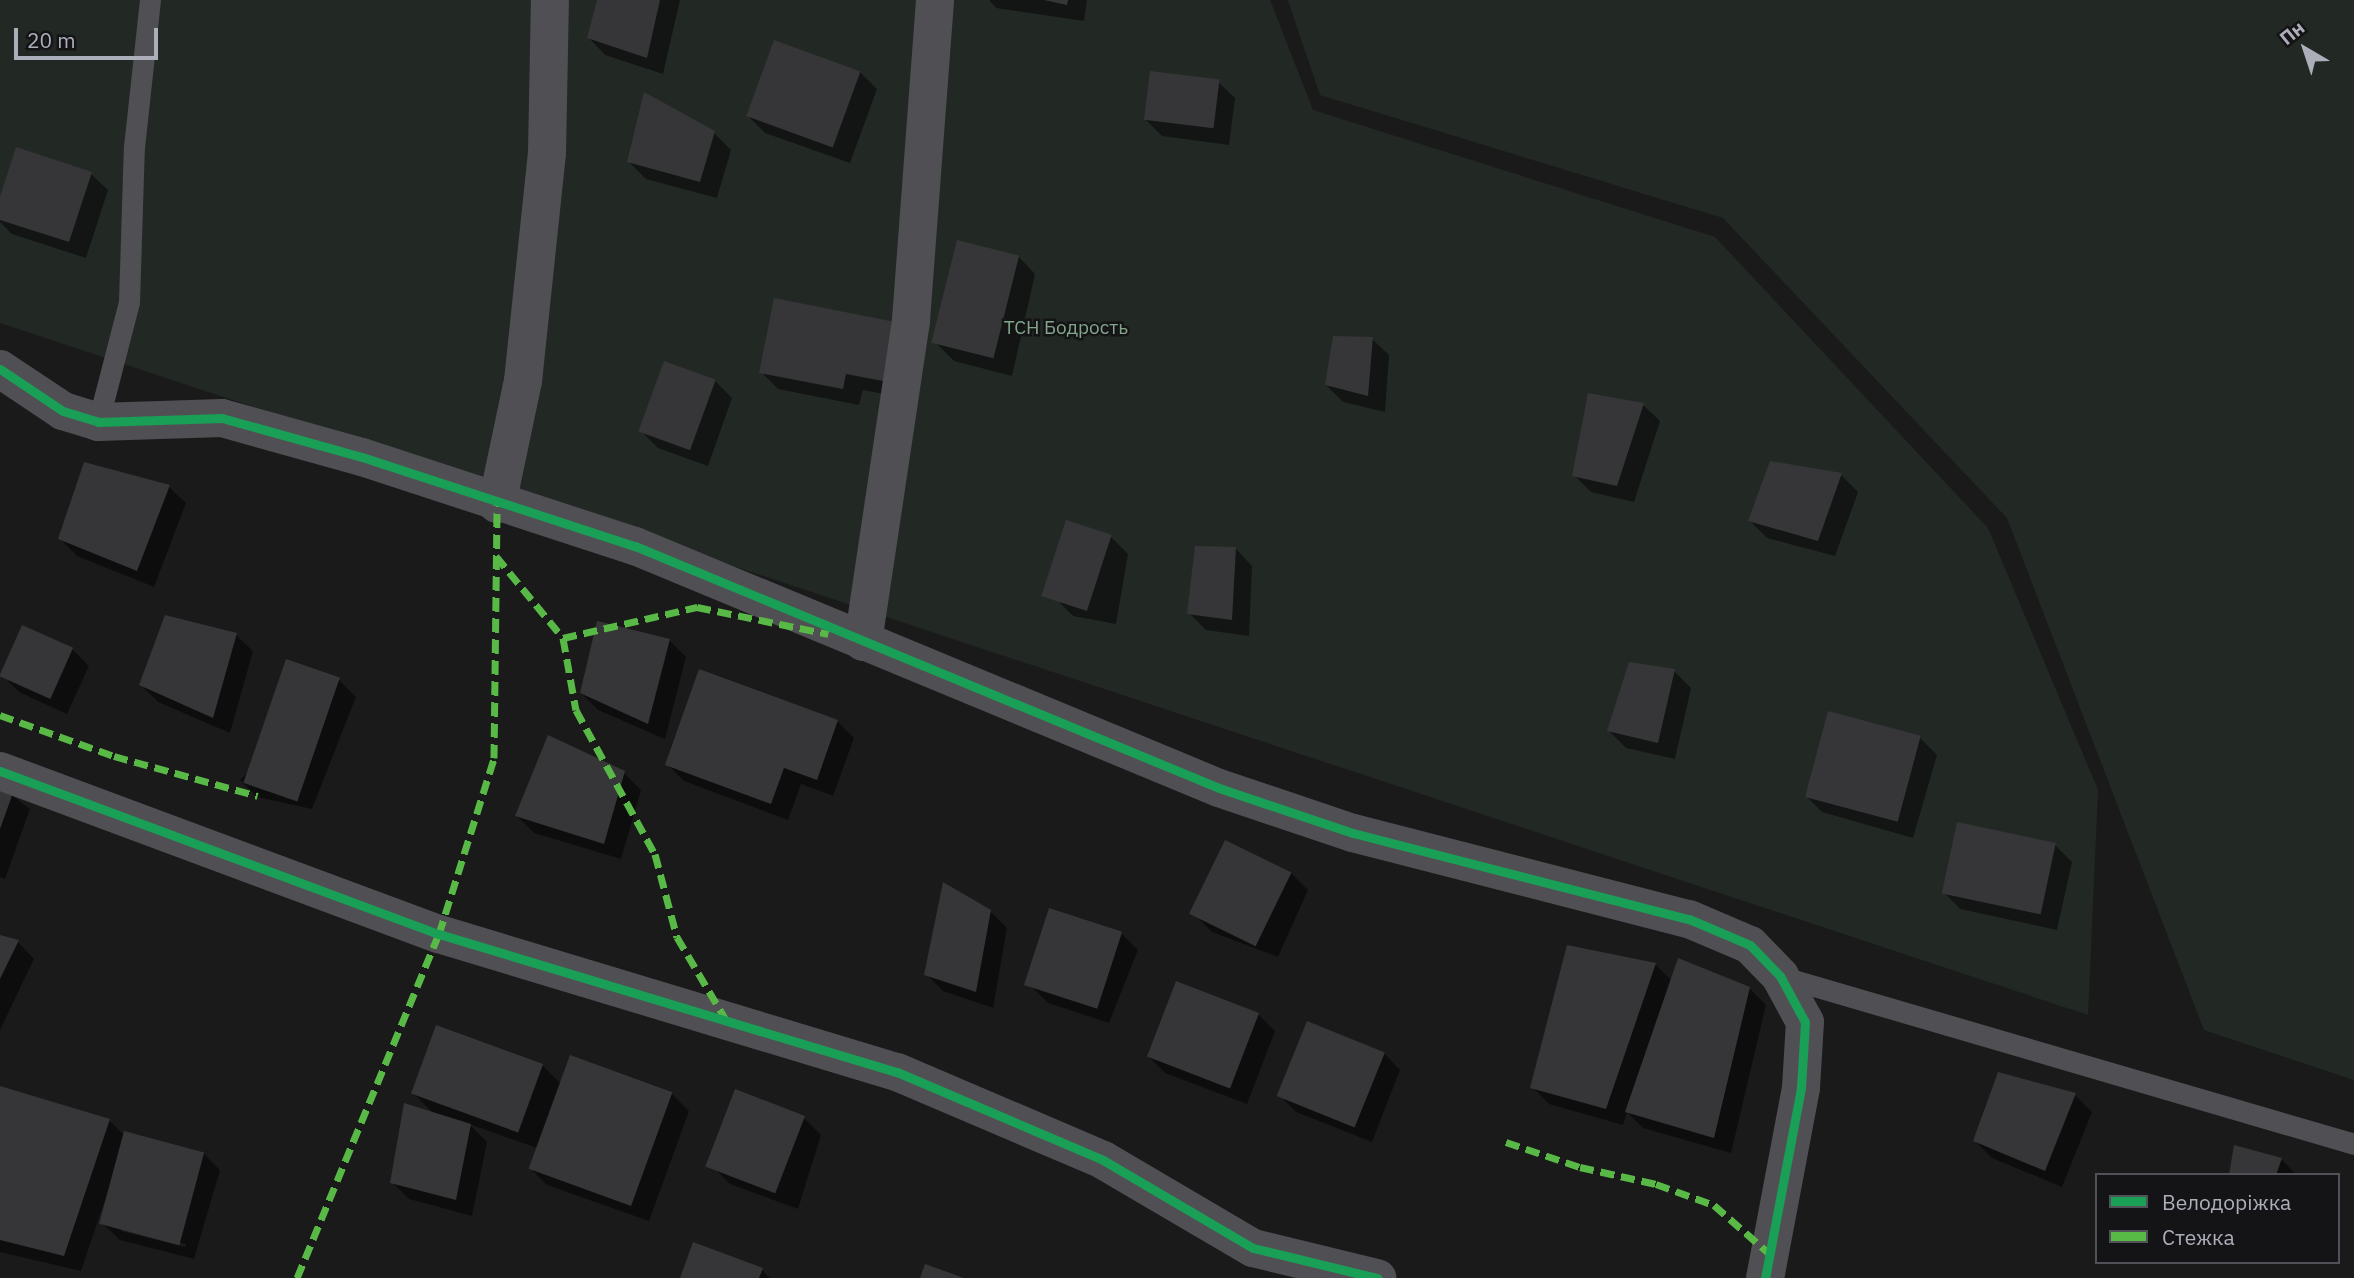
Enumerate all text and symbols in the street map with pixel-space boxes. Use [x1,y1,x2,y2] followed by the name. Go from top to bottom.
[18,14,161,58] scale bar
[2270,14,2340,84] north arrow
[2274,15,2309,50] text: Пн
[27,26,76,54] text: 20 m
[1004,317,1128,339] park label: ТСН Бодрость
[2095,1173,2340,1264] legend
[2162,1188,2291,1216] text: Велодоріжка
[2162,1223,2235,1251] text: Стежка

